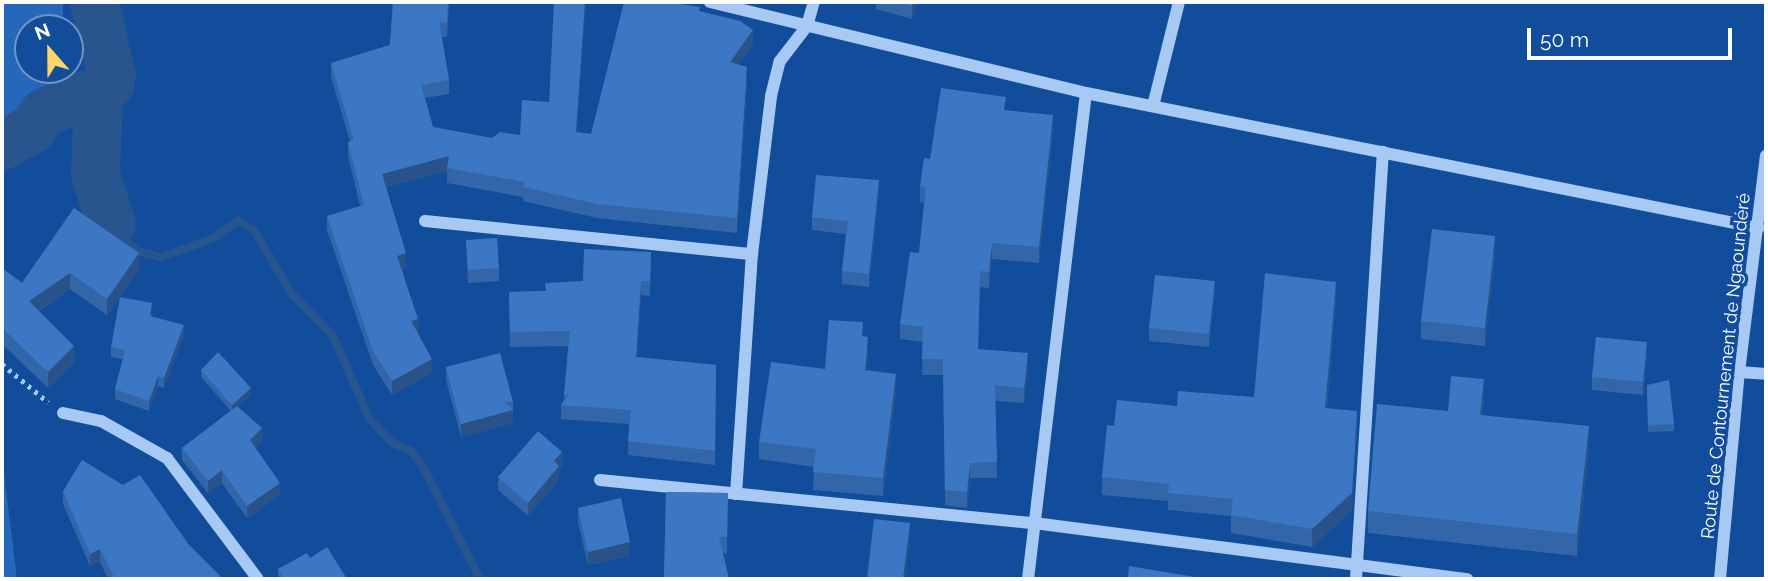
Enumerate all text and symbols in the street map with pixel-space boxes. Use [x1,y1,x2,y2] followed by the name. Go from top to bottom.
[14,14,84,84] north arrow
[1530,14,1735,58] scale bar
[31,18,53,44] text: N
[1540,27,1589,52] text: 50 m
[1697,192,1755,540] street label: Route de Contournement de Ngaoundéré

